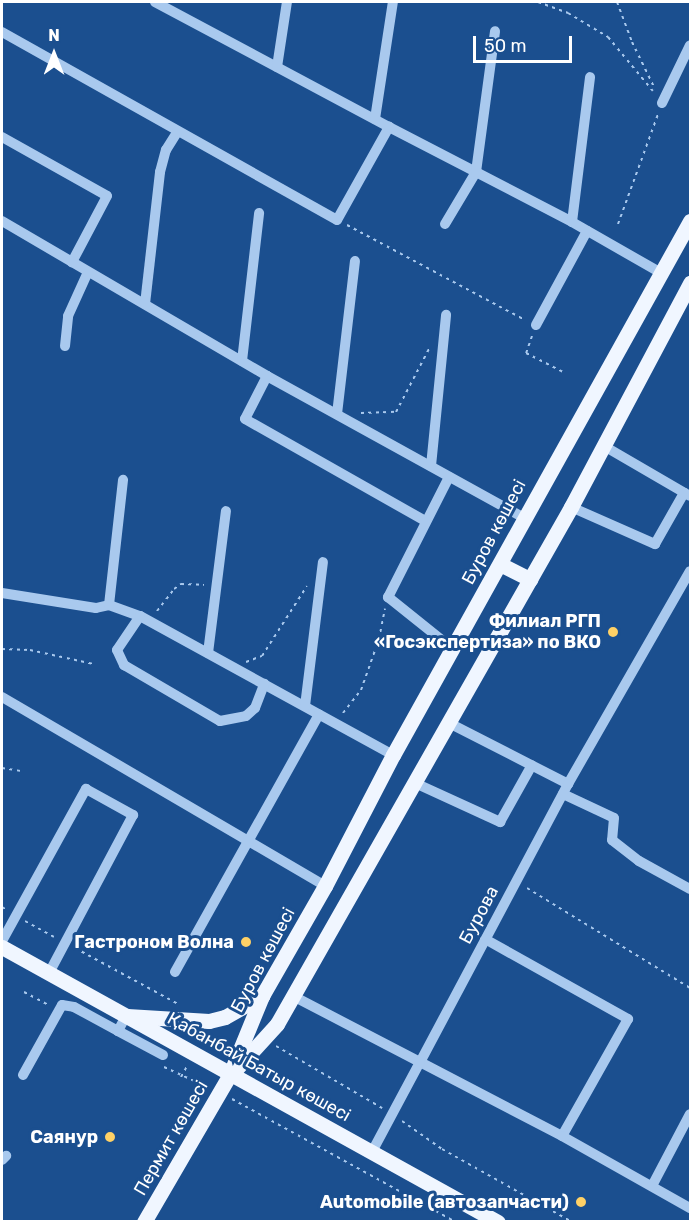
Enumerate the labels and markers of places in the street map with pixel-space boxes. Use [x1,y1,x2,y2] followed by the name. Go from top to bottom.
[374,611,601,654] place label: Филиал РГП «Госэкспертиза» по ВКО
[606,625,620,639] marker: Филиал РГП «Госэкспертиза» по ВКО
[74,931,234,953] place label: Гастроном Волна
[239,935,253,949] marker: Гастроном Волна
[30,1126,98,1148] place label: Саянур
[103,1130,117,1144] marker: Саянур
[320,1191,569,1213] place label: Automobile (автозапчасти)
[574,1195,588,1209] marker: Automobile (автозапчасти)

